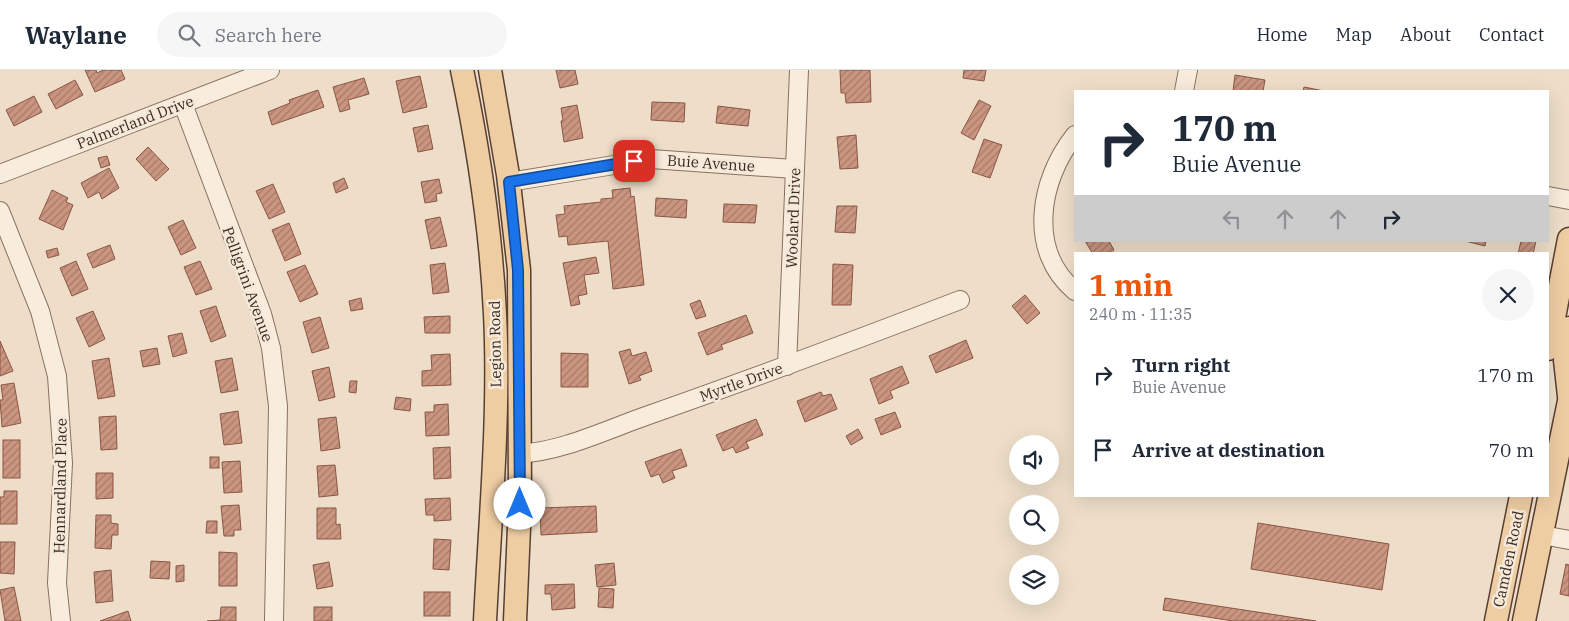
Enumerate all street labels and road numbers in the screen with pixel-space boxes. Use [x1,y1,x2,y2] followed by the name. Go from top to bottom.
[74,91,196,153] street label: Palmerland Drive
[666,150,756,176] street label: Buie Avenue
[782,167,804,269] street label: Woolard Drive
[218,224,278,344] street label: Pelligrini Avenue
[485,300,505,388] street label: Legion Road
[697,358,785,406] street label: Myrtle Drive
[49,418,71,554] street label: Hennardland Place
[1489,509,1527,609] street label: Camden Road

